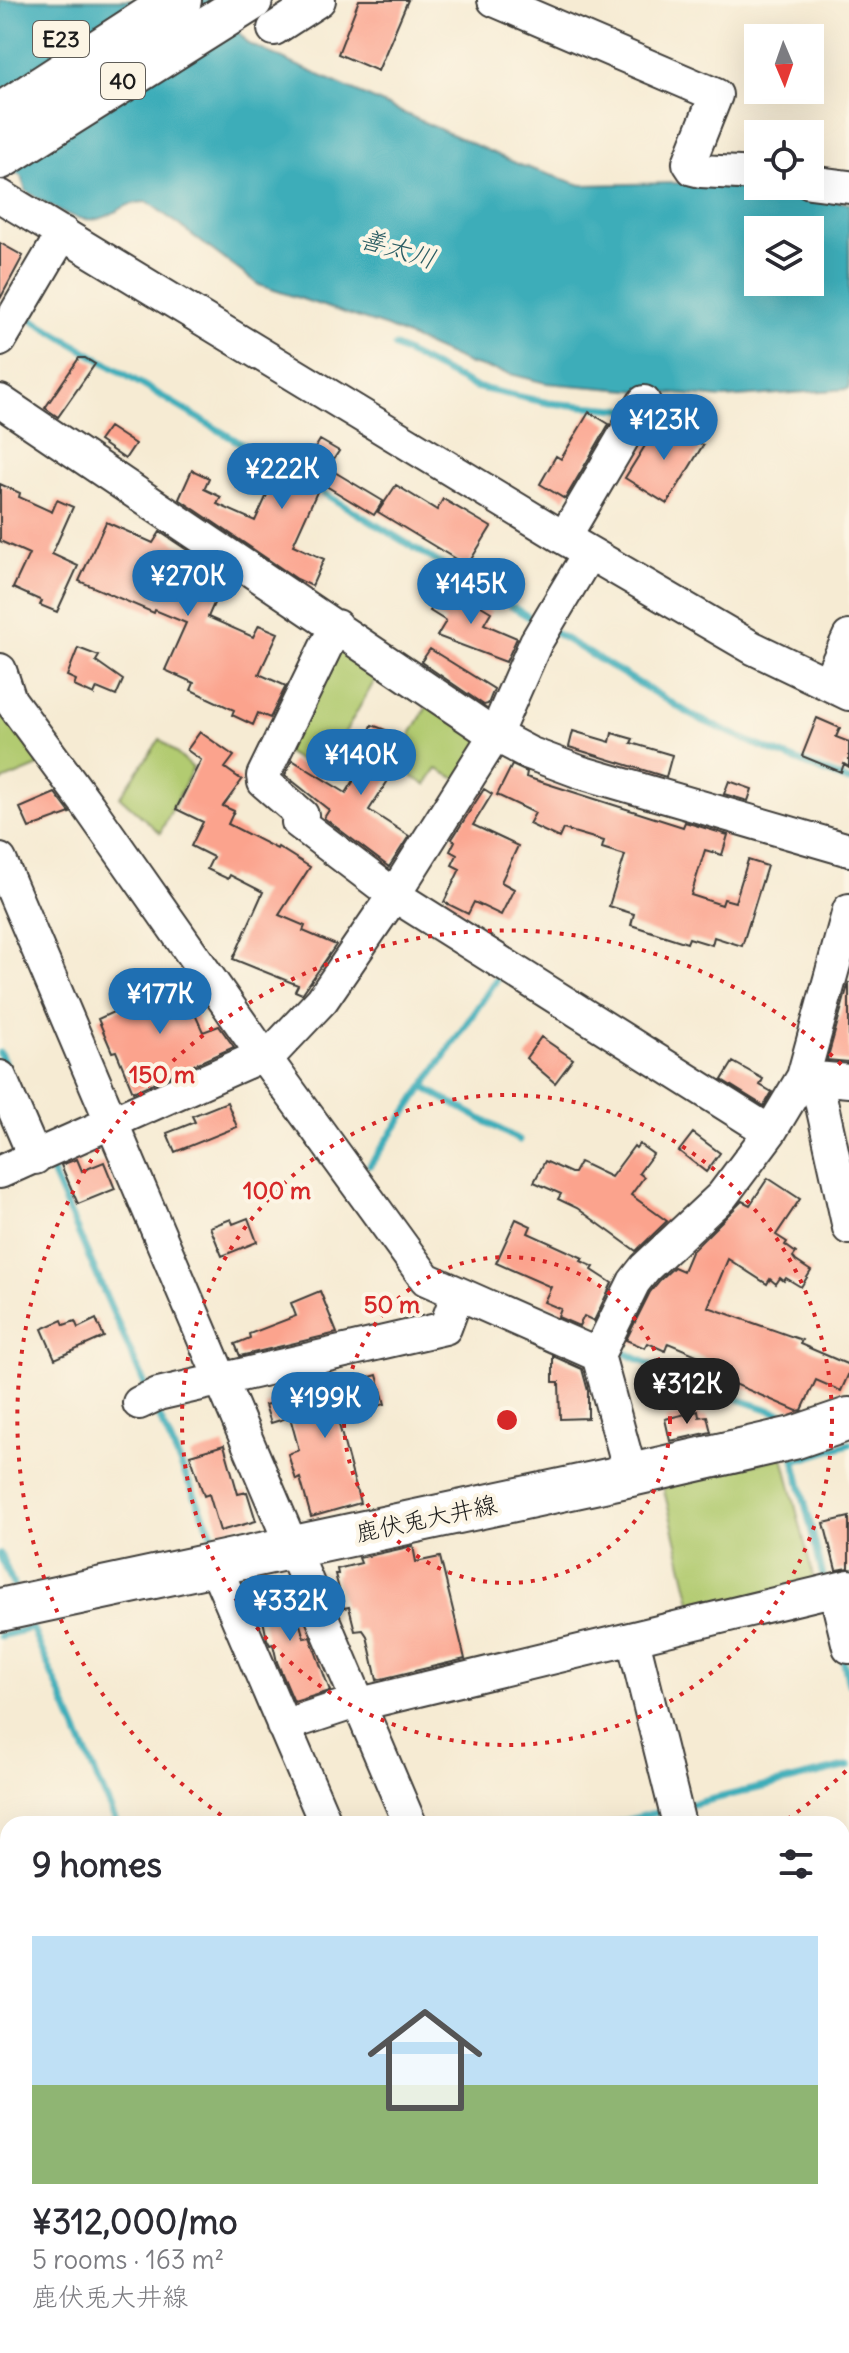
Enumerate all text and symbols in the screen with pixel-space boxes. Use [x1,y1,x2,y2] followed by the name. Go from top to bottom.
[33,21,89,57] road number: E23
[744,24,824,104] north arrow
[744,24,824,296] map controls
[101,63,145,99] road number: 40
[744,120,824,200] button: locate
[744,216,824,296] button: layers
[356,221,440,275] water label: 善太川
[608,394,720,462] pin: ¥123K
[629,403,699,436] text: ¥123K
[226,443,338,511] pin: ¥222K
[245,452,319,485] text: ¥222K
[132,550,244,618] pin: ¥270K
[415,558,527,626] pin: ¥145K
[150,559,226,592] text: ¥270K
[435,567,507,600] text: ¥145K
[305,729,417,797] pin: ¥140K
[324,738,398,771] text: ¥140K
[104,968,216,1036] pin: ¥177K
[126,977,194,1010] text: ¥177K
[129,1059,195,1089] text: 150 m
[243,1175,311,1205] text: 100 m
[364,1289,420,1319] text: 50 m
[631,1358,743,1426] pin: ¥312K
[652,1367,722,1400] text: ¥312K
[269,1372,381,1440] pin: ¥199K
[289,1381,361,1414] text: ¥199K
[493,1406,521,1434] centre of rings
[352,1488,500,1548] street label: 鹿伏兎大井線
[234,1575,346,1643] pin: ¥332K
[252,1584,328,1617] text: ¥332K
[774,1842,818,1886] icon: filters
[32,1843,162,1886] text: 9 homes
[353,1988,497,2132] icon: home
[32,2200,238,2243] text: ¥312,000/mo
[32,2243,224,2276] text: 5 rooms · 163 m²
[32,2280,188,2313] text: 鹿伏兎大井線

